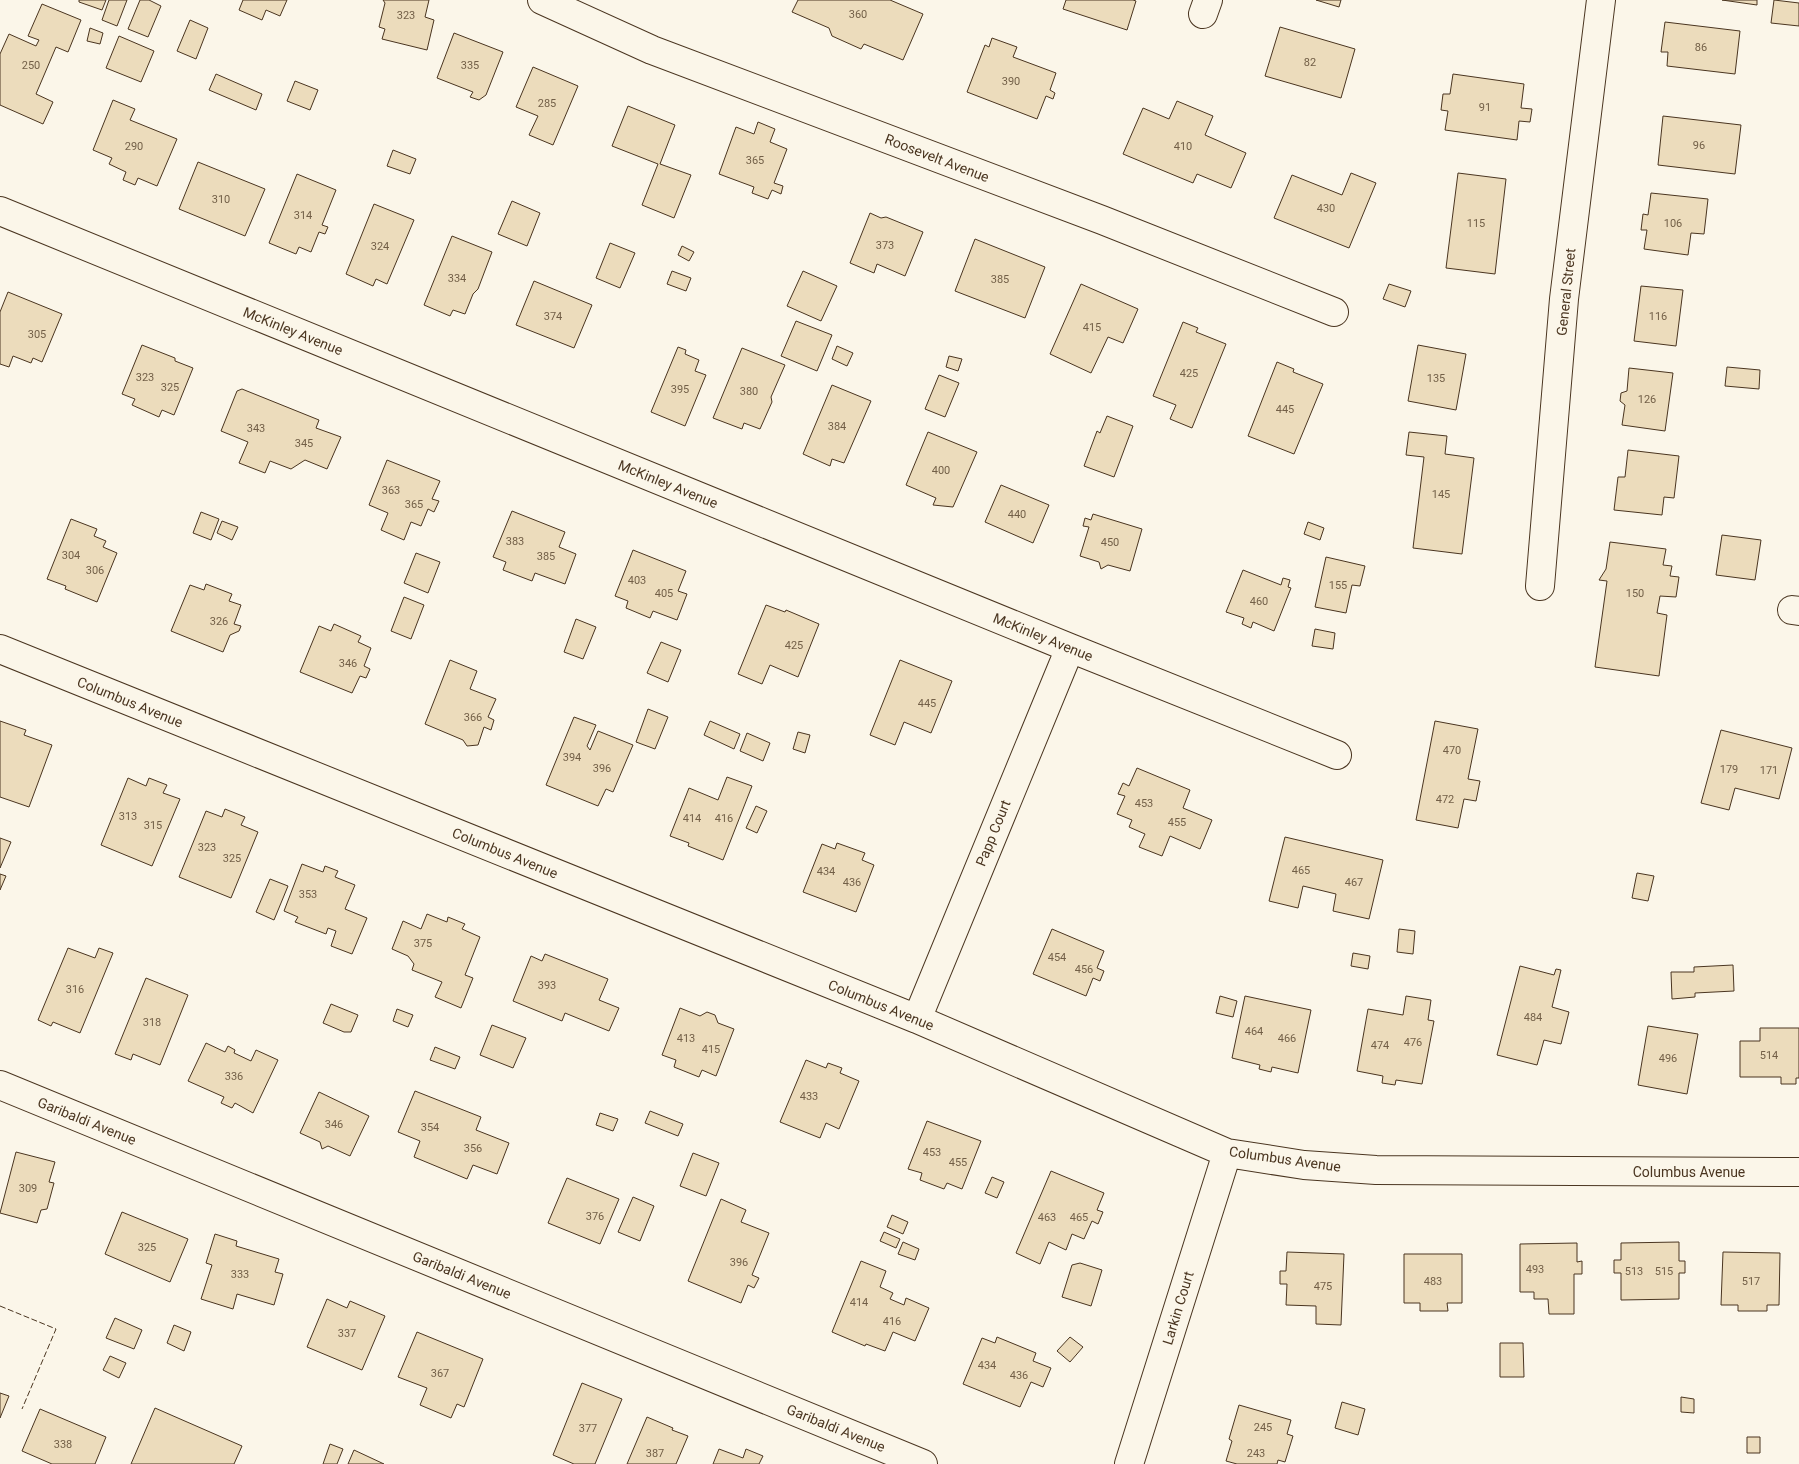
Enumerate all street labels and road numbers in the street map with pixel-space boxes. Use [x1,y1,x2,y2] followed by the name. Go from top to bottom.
[883,131,991,185] street label: Roosevelt Avenue
[1553,247,1579,337] street label: General Street
[241,304,345,358] street label: McKinley Avenue
[616,457,720,511] street label: McKinley Avenue
[991,610,1095,664] street label: McKinley Avenue
[75,673,185,731] street label: Columbus Avenue
[972,797,1014,868] street label: Papp Court
[450,824,560,882] street label: Columbus Avenue
[826,976,936,1034] street label: Columbus Avenue
[35,1094,139,1148] street label: Garibaldi Avenue
[1228,1143,1342,1175] street label: Columbus Avenue
[1633,1164,1745,1180] street label: Columbus Avenue
[410,1248,514,1302] street label: Garibaldi Avenue
[1159,1269,1197,1347] street label: Larkin Court
[784,1401,888,1455] street label: Garibaldi Avenue

